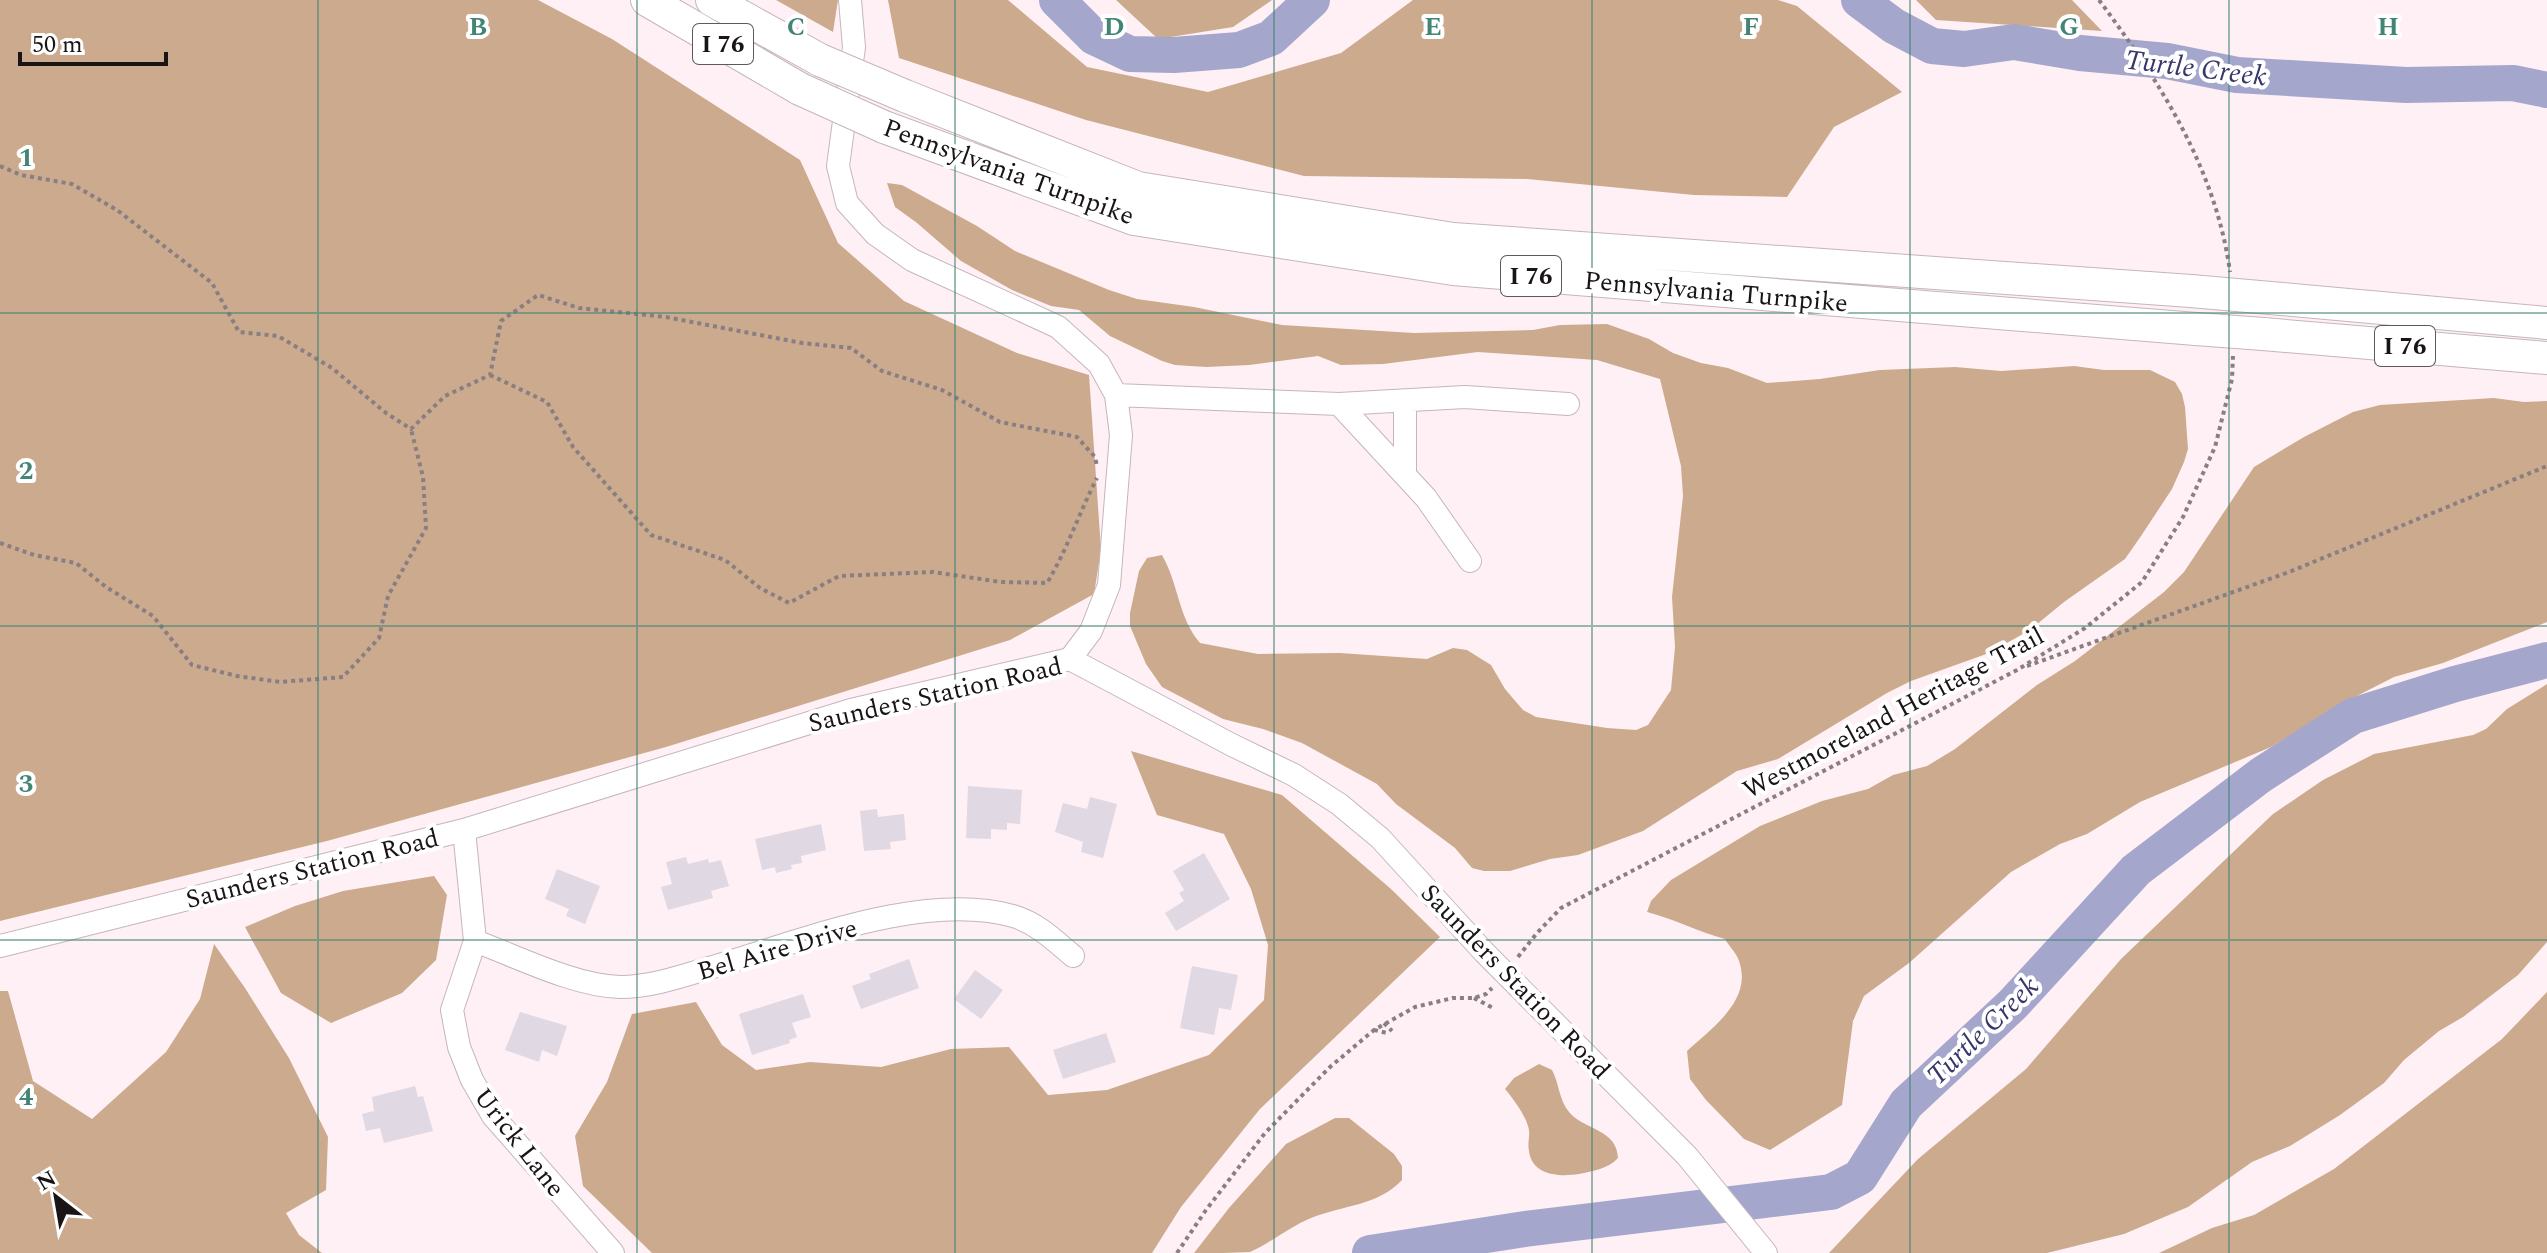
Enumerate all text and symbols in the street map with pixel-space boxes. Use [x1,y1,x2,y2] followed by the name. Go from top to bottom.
[469,7,487,47] text: B
[787,7,805,47] text: C
[1104,7,1124,47] text: D
[1424,7,1442,47] text: E
[1743,7,1759,47] text: F
[2059,7,2079,47] text: G
[2377,7,2399,47] text: H
[20,16,166,66] scale bar
[693,24,753,64] road number: I 76
[32,27,83,63] text: 50 m
[2123,38,2269,98] water label: Turtle Creek
[878,108,1140,236] street label: Pennsylvania Turnpike
[19,138,33,178] text: 1
[1501,256,1561,296] road number: I 76
[1582,261,1849,323] street label: Pennsylvania Turnpike
[2375,326,2435,366] road number: I 76
[19,451,33,491] text: 2
[1735,616,2051,810] street label: Westmoreland Heritage Trail
[804,646,1066,744] street label: Saunders Station Road
[19,764,33,804] text: 3
[181,818,443,920] street label: Saunders Station Road
[1411,874,1620,1089] street label: Saunders Station Road
[693,908,862,992] street label: Bel Aire Drive
[1917,966,2049,1096] water label: Turtle Creek
[19,1077,34,1117] text: 4
[464,1079,575,1206] street label: Urick Lane
[16,1157,96,1237] north arrow
[30,1162,63,1200] text: N

